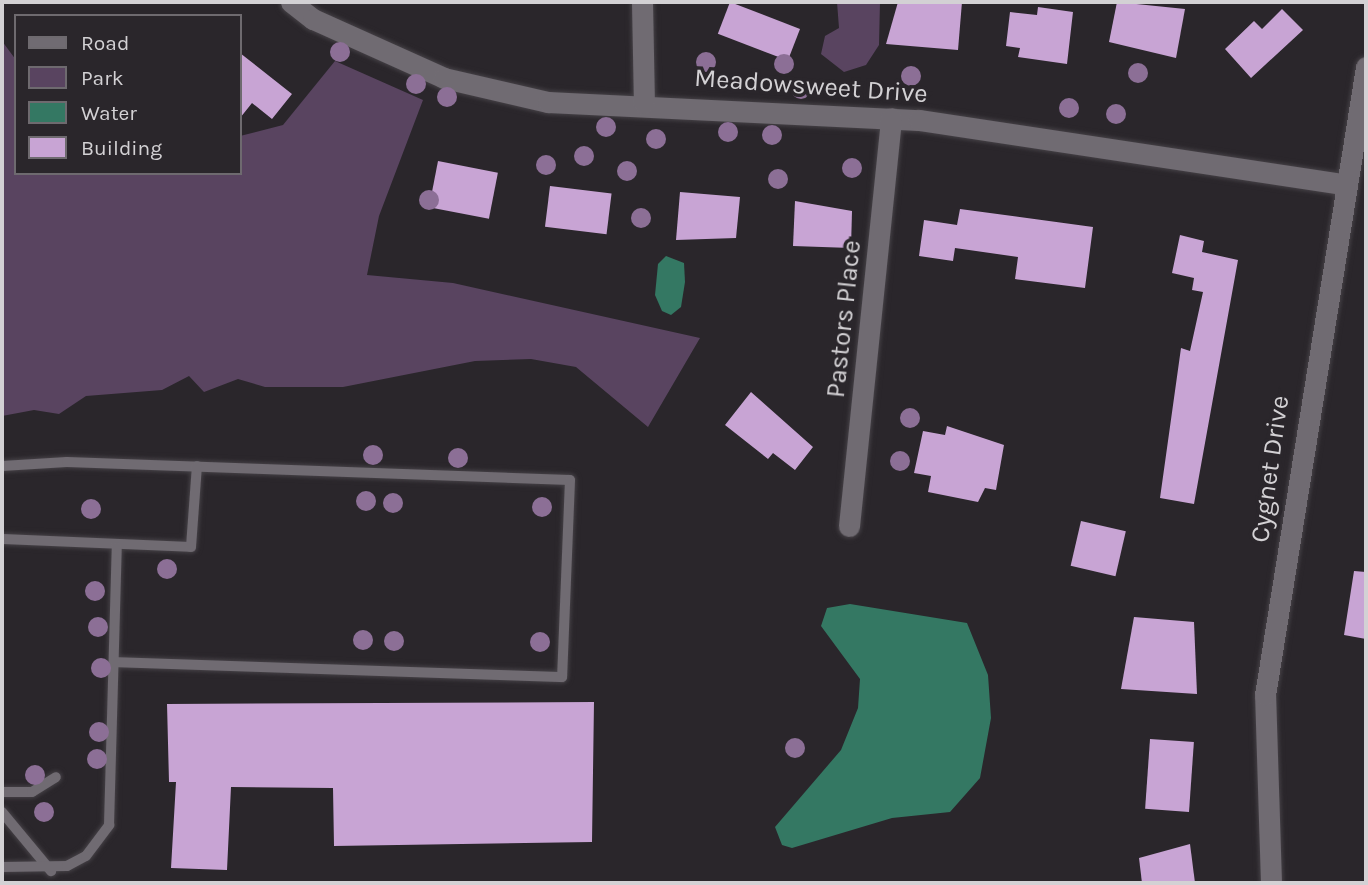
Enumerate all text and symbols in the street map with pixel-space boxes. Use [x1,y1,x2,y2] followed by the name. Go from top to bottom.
[14,14,242,175] legend
[81,31,129,55] text: Road
[693,62,929,110] street label: Meadowsweet Drive
[81,66,124,90] text: Park
[81,101,137,125] text: Water
[81,136,162,160] text: Building
[820,239,868,399] street label: Pastors Place
[1244,393,1296,545] street label: Cygnet Drive

